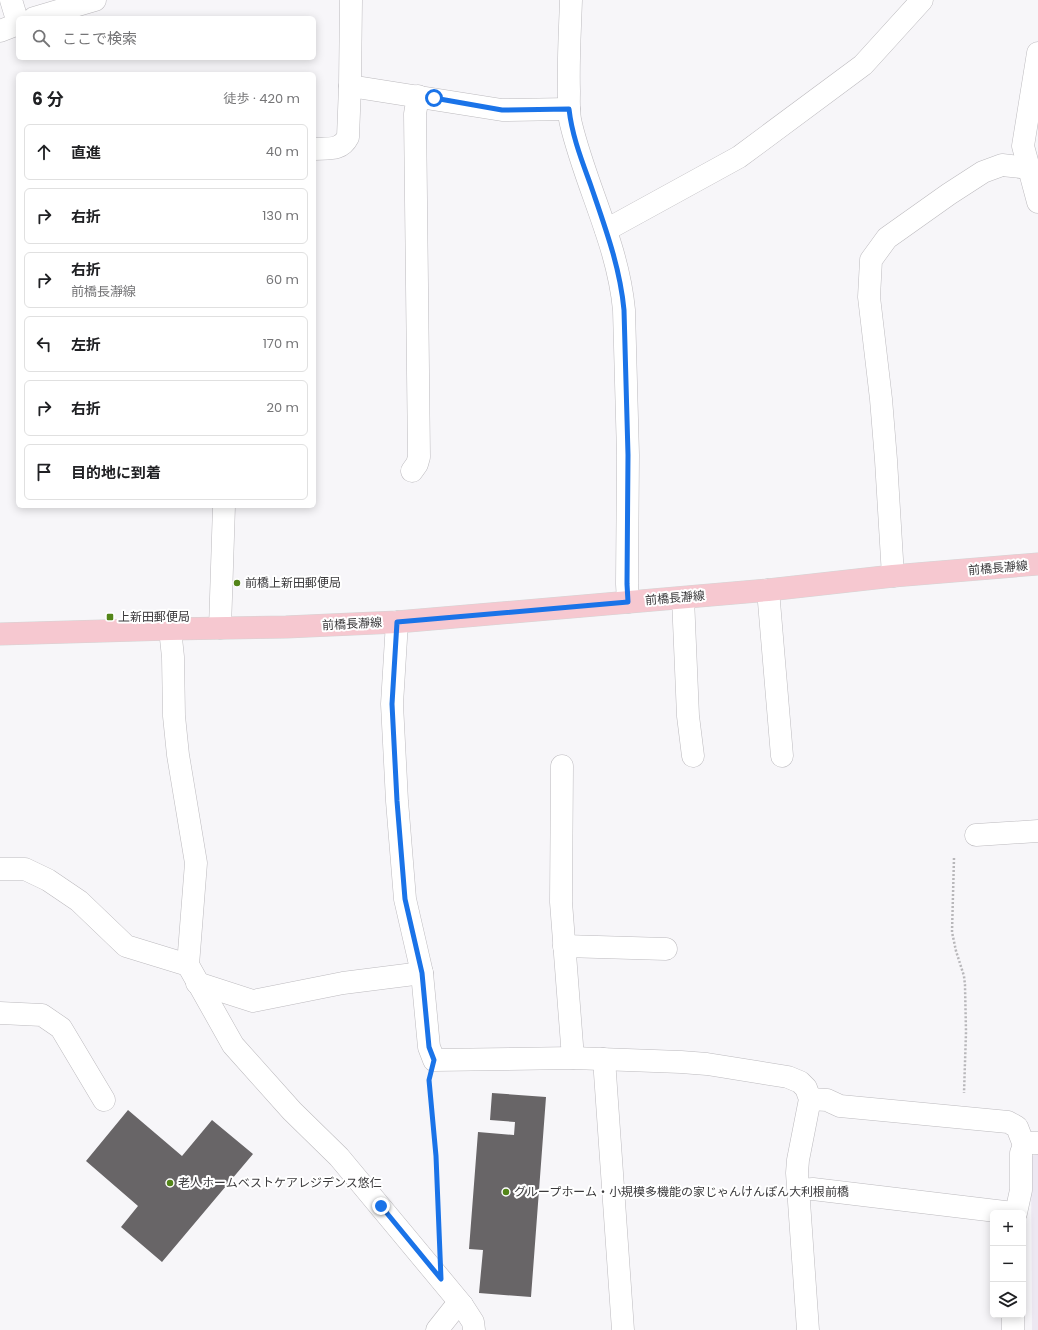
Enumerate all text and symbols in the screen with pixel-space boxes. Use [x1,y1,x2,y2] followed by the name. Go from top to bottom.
[16,16,316,60] search box
[30,27,52,49] icon: search
[62,28,137,49] text: ここで検索
[32,87,63,111] text: 6 分
[224,89,300,108] text: 徒歩 · 420 m
[425,89,443,107] route start
[33,141,55,163] icon: ahead
[71,142,101,163] text: 直進
[266,142,299,161] text: 40 m
[33,205,55,227] icon: right
[71,206,101,227] text: 右折
[262,206,299,225] text: 130 m
[71,259,101,280] text: 右折
[33,269,55,291] icon: right
[266,270,299,289] text: 60 m
[71,282,136,301] text: 前橋長瀞線
[33,333,55,355] icon: left
[71,334,101,355] text: 左折
[263,334,299,353] text: 170 m
[33,397,55,419] icon: right
[71,398,101,419] text: 右折
[266,398,299,417] text: 20 m
[33,461,55,483] icon: arrive
[71,462,161,483] text: 目的地に到着
[967,556,1029,579] street label: 前橋長瀞線
[245,574,341,591] place label: 前橋上新田郵便局
[232,578,242,588] marker: 前橋上新田郵便局
[644,586,706,609] street label: 前橋長瀞線
[118,608,190,625] place label: 上新田郵便局
[105,612,115,622] marker: 上新田郵便局
[322,613,382,634] street label: 前橋長瀞線
[178,1174,382,1191] place label: 老人ホームベストケアレジデンス悠仁
[165,1178,175,1188] marker: 老人ホームベストケアレジデンス悠仁
[514,1183,849,1200] place label: グループホーム・小規模多機能の家じゃんけんぽん大利根前橋
[501,1187,511,1197] marker: グループホーム・小規模多機能の家じゃんけんぽん大利根前橋
[372,1197,390,1215] route end
[990,1210,1026,1318] map controls
[990,1210,1026,1246] button: +
[990,1246,1026,1282] button: −
[990,1282,1026,1318] button: layers

